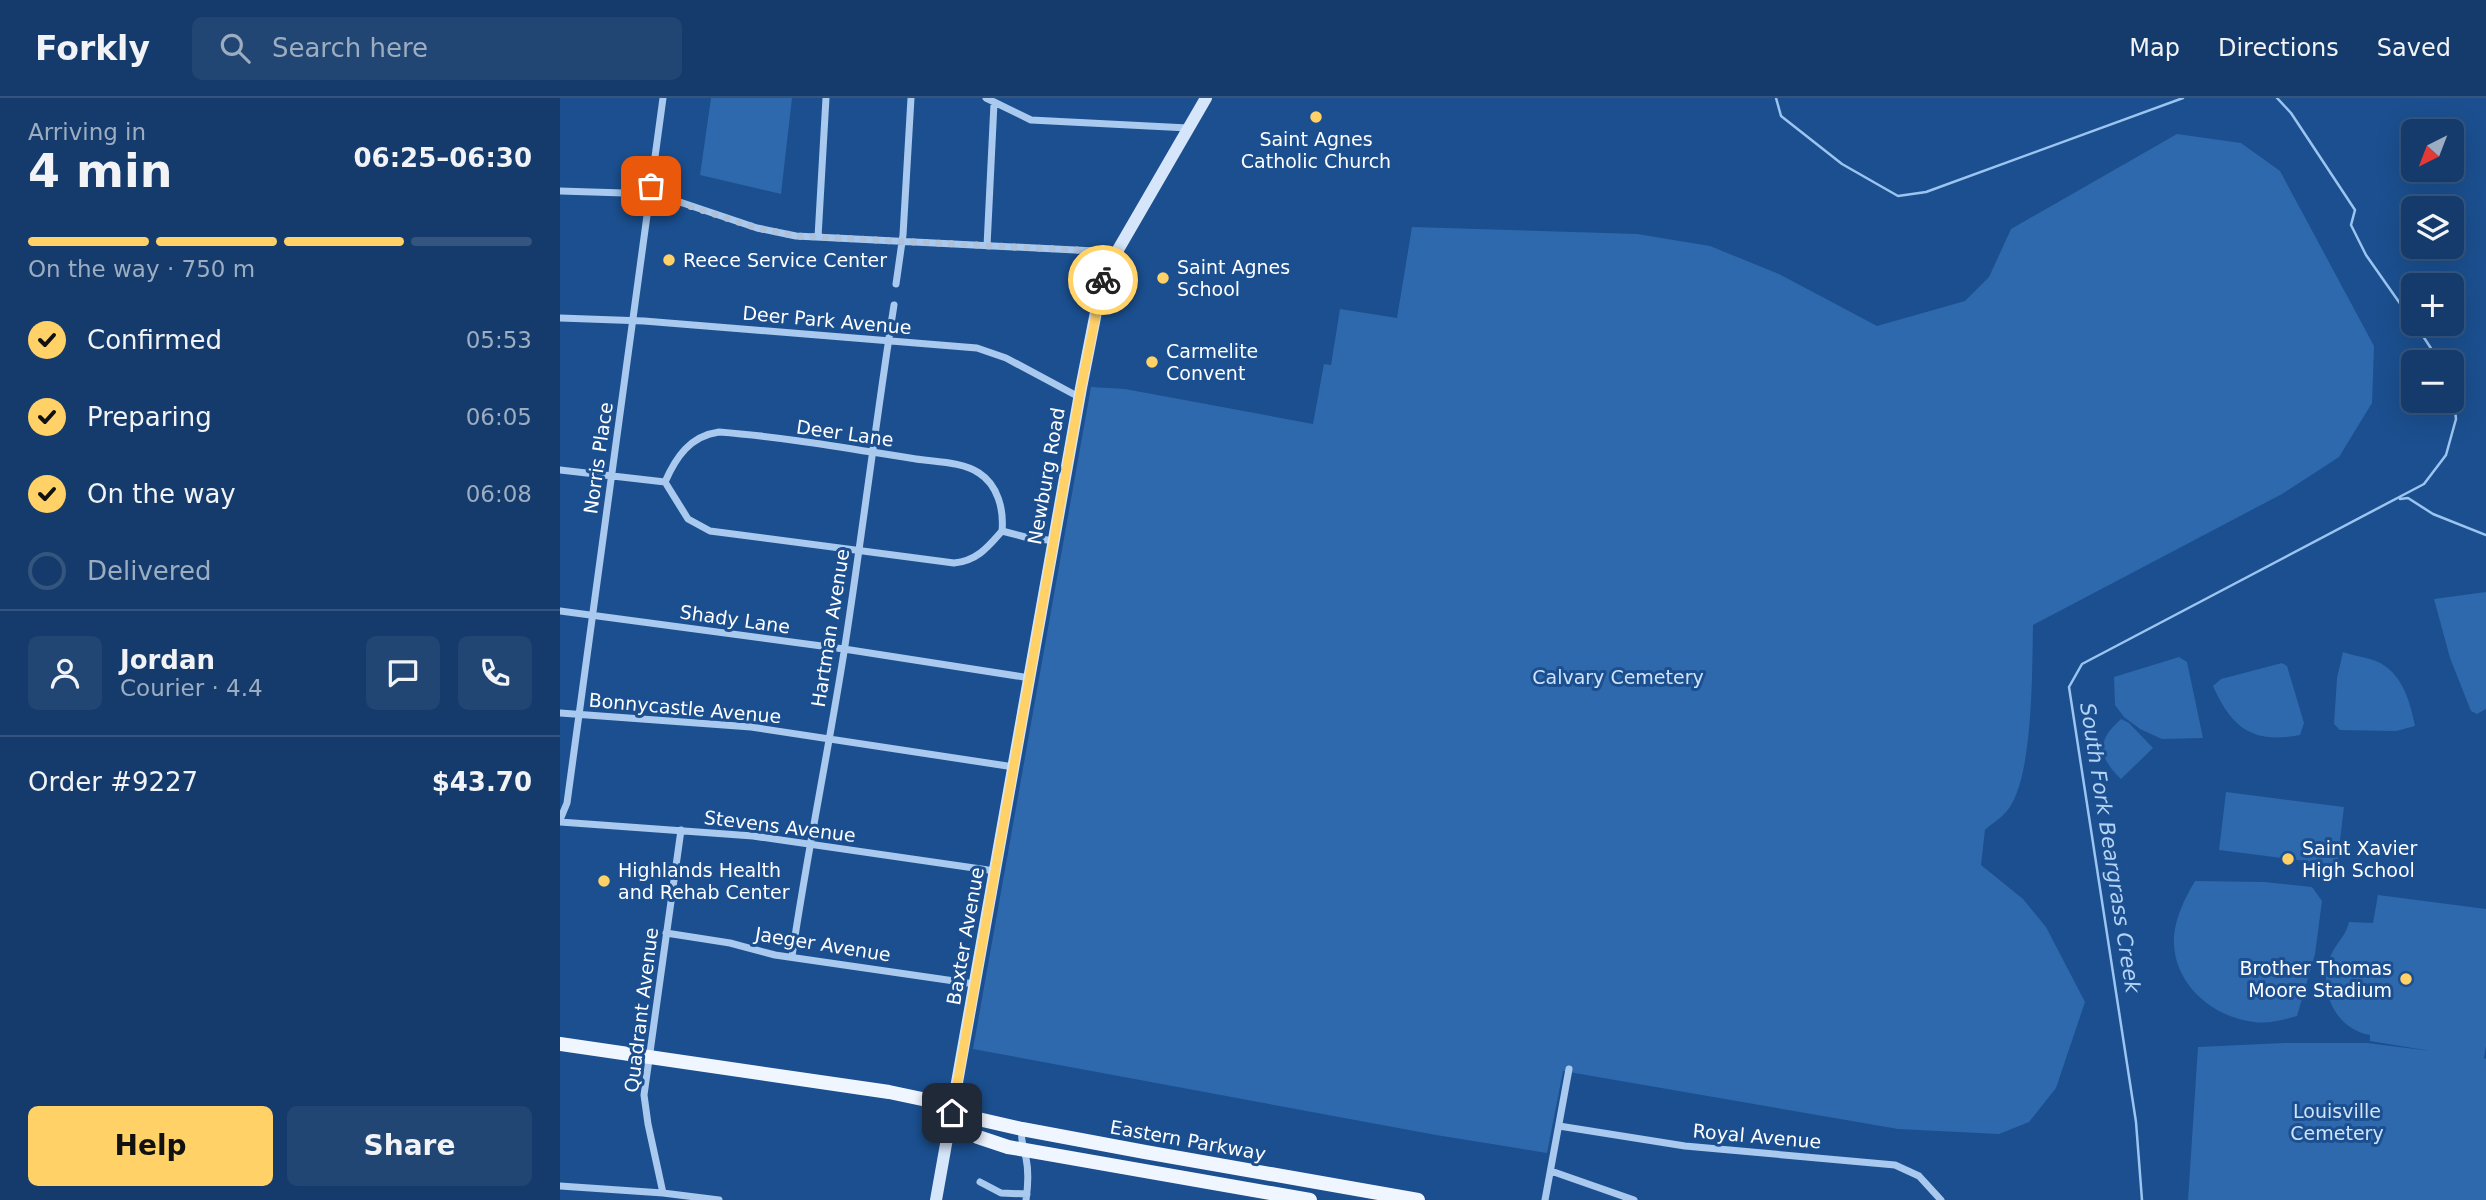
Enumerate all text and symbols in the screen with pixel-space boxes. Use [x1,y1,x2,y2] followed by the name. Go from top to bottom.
[192,17,682,80] search box
[35,29,150,68] text: Forkly
[216,29,254,67] icon: search
[272,33,428,63] text: Search here
[2129,34,2180,62] text: Map
[2218,34,2339,62] text: Directions
[2377,34,2451,62] text: Saved
[1308,109,1324,125] marker: Saint Agnes Catholic Church
[28,119,146,145] text: Arriving in
[2401,119,2464,182] north arrow
[2401,119,2464,413] map controls
[1241,128,1391,172] place label: Saint Agnes Catholic Church
[353,143,532,173] text: 06:25–06:30
[28,144,172,198] text: 4 min
[621,156,681,216] pin
[632,167,670,205] icon: bag
[2401,196,2464,259] button: layers
[1068,245,1138,315] courier
[683,249,887,271] place label: Reece Service Center
[661,252,677,268] marker: Reece Service Center
[28,256,255,282] text: On the way · 750 m
[1177,256,1290,300] place label: Saint Agnes School
[1084,261,1122,299] icon: bike
[1155,270,1171,286] marker: Saint Agnes School
[2401,273,2464,336] button: +
[742,302,912,338] street label: Deer Park Avenue
[28,321,66,359] icon: check
[87,325,222,355] text: Confirmed
[466,327,532,353] text: 05:53
[1166,340,1258,384] place label: Carmelite Convent
[2401,350,2464,413] button: −
[1144,354,1160,370] marker: Carmelite Convent
[28,398,66,436] icon: check
[579,401,617,515] street label: Norris Place
[87,402,212,432] text: Preparing
[466,404,532,430] text: 06:05
[1023,406,1069,546] street label: Newburg Road
[795,415,895,451] street label: Deer Lane
[28,475,66,513] icon: check
[87,479,236,509] text: On the way
[466,481,532,507] text: 06:08
[807,547,853,709] street label: Hartman Avenue
[87,556,211,586] text: Delivered
[678,600,792,638] street label: Shady Lane
[28,636,102,710] button: person
[366,636,440,710] button: chat
[458,636,532,710] button: phone
[120,645,215,675] text: Jordan
[1532,666,1704,688] park label: Calvary Cemetery
[120,675,263,701] text: Courier · 4.4
[588,689,782,727] street label: Bonnycastle Avenue
[2075,701,2145,996] water label: South Fork Beargrass Creek
[28,767,198,797] text: Order #9227
[432,767,532,797] text: $43.70
[703,806,857,846] street label: Stevens Avenue
[2302,837,2417,881] place label: Saint Xavier High School
[2280,851,2296,867] marker: Saint Xavier High School
[618,859,790,903] place label: Highlands Health and Rehab Center
[942,865,988,1007] street label: Baxter Avenue
[596,873,612,889] marker: Highlands Health and Rehab Center
[753,922,892,966] street label: Jaeger Avenue
[620,926,662,1094] street label: Quadrant Avenue
[2240,957,2392,1001] place label: Brother Thomas Moore Stadium
[2398,971,2414,987] marker: Brother Thomas Moore Stadium
[922,1083,982,1143] pin
[933,1094,971,1132] icon: home
[2290,1100,2384,1144] park label: Louisville Cemetery
[28,1106,273,1186] button: Help
[287,1106,532,1186] button: Share
[1108,1115,1268,1165] street label: Eastern Parkway
[1692,1119,1822,1153] street label: Royal Avenue

